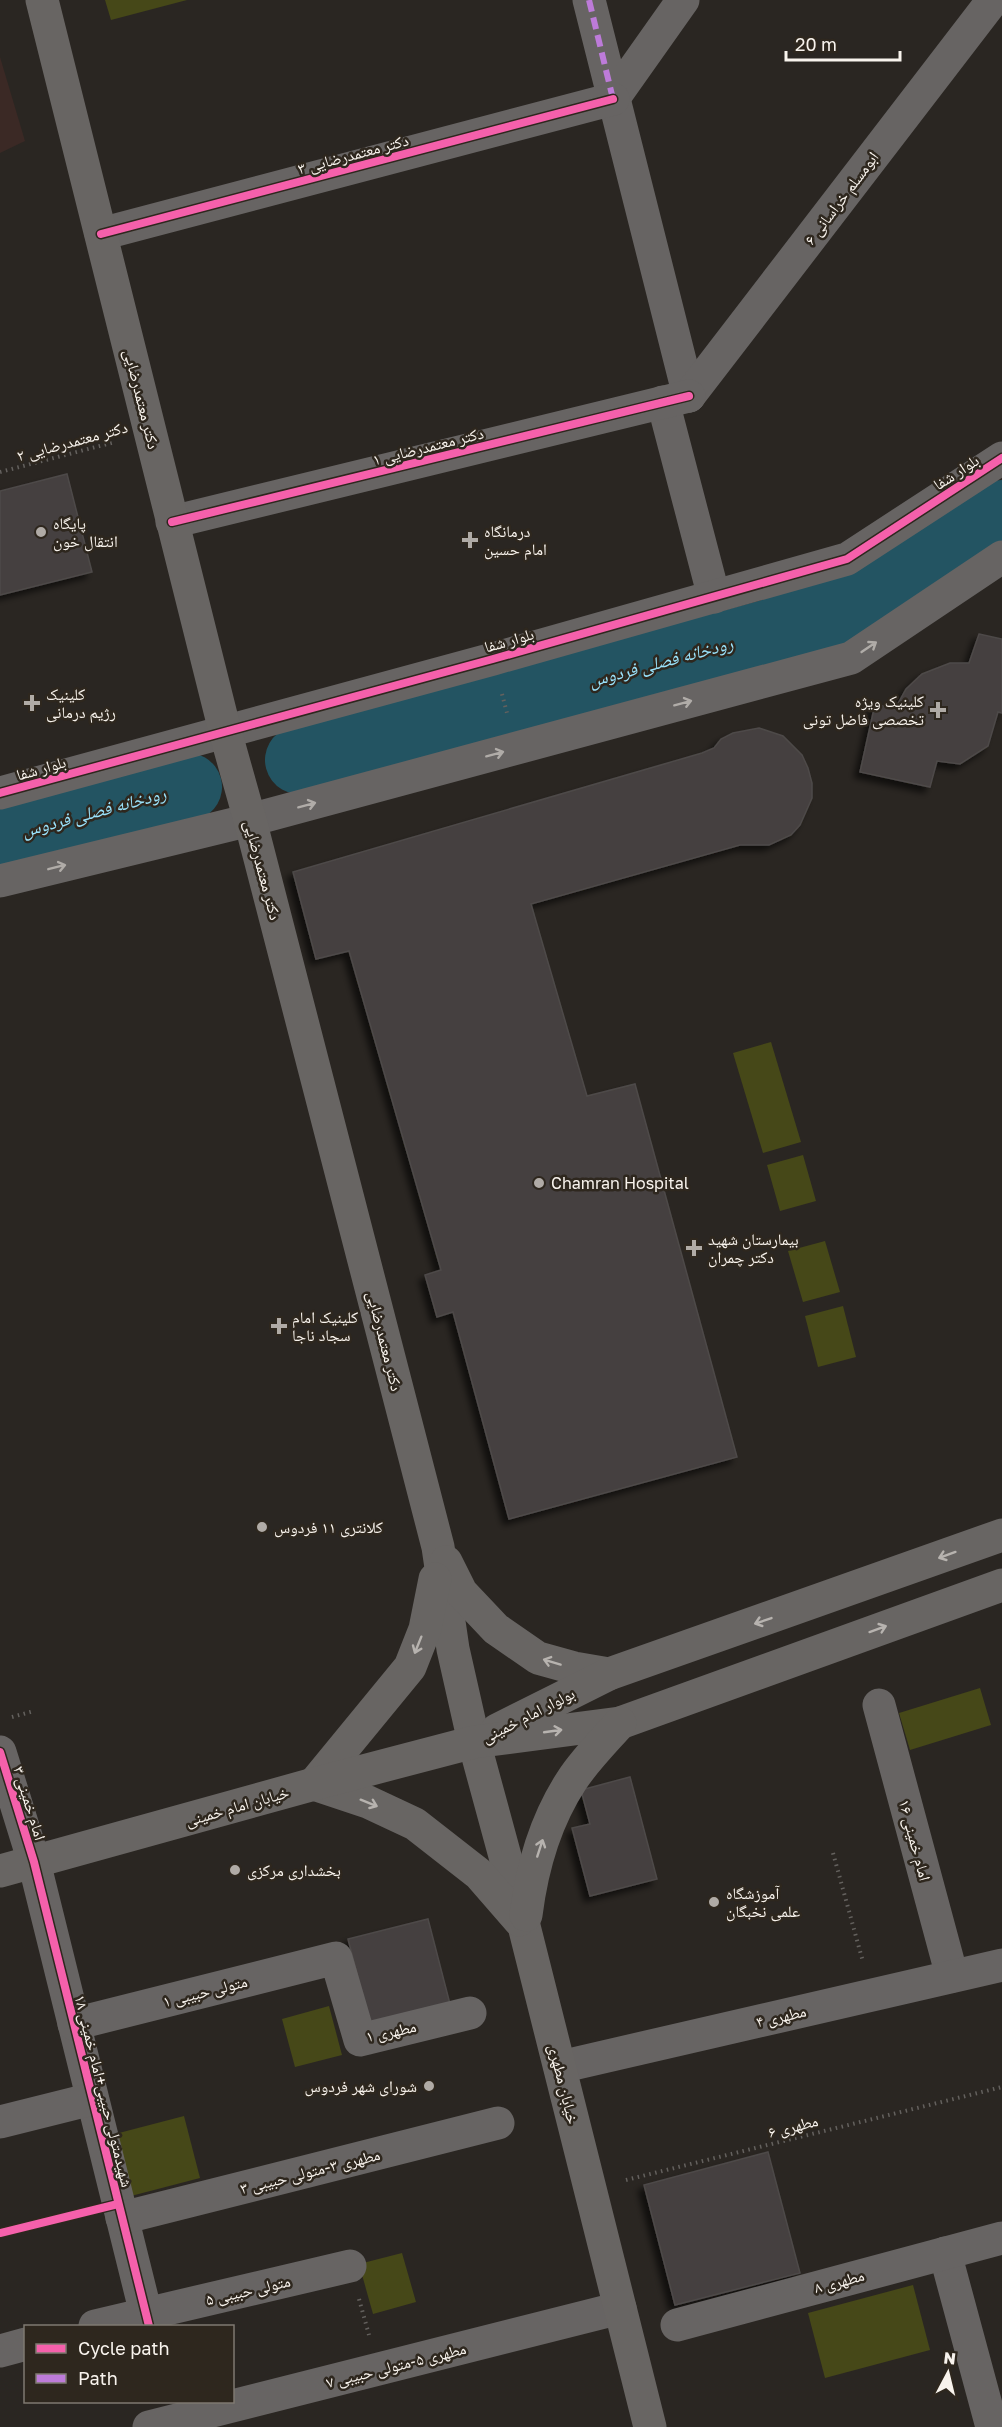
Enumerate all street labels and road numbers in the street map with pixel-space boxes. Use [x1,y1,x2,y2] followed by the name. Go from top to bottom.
[295,130,411,179] street label: دکتر معتمدرضایی ۳
[799,147,883,249] street label: ابومسلم خراسانی ۶
[119,347,164,451] street label: دکتر معتمد‌رضایی
[14,417,130,466] street label: دکتر معتمدرضایی ۲
[370,423,486,470] street label: دکتر معتمدرضایی ۱
[929,450,983,494] street label: بلوار شفا
[482,623,536,657] street label: بلوار شفا
[14,751,68,785] street label: بلوار شفا
[239,818,286,922] street label: دکتر معتمد‌رضایی
[362,1289,407,1393] street label: دکتر معتمد‌رضایی
[478,1683,578,1748] street label: بولوار امام خمینی
[8,1764,51,1843] street label: امام خمینی ۳
[183,1782,291,1831] street label: خیابان امام خمینی
[894,1797,935,1883] street label: امام خمینی ۱۶
[161,1971,250,2012] street label: متولی حبیبی ۱
[69,1993,138,2189] street label: شهیدمتولی حبیبی+امام خمینی ۱۸
[754,2001,808,2032] street label: مطهری ۴
[364,2016,418,2047] street label: مطهری ۱
[543,2042,584,2126] street label: خیابان مطهری
[766,2110,820,2143] street label: مطهری ۶
[238,2144,382,2199] street label: مطهری ۳-متولی حبیبی ۳
[812,2265,866,2298] street label: مطهری ۸
[204,2271,293,2310] street label: متولی حبیبی ۵
[324,2338,468,2393] street label: مطهری ۵-متولی حبیبی ۷

